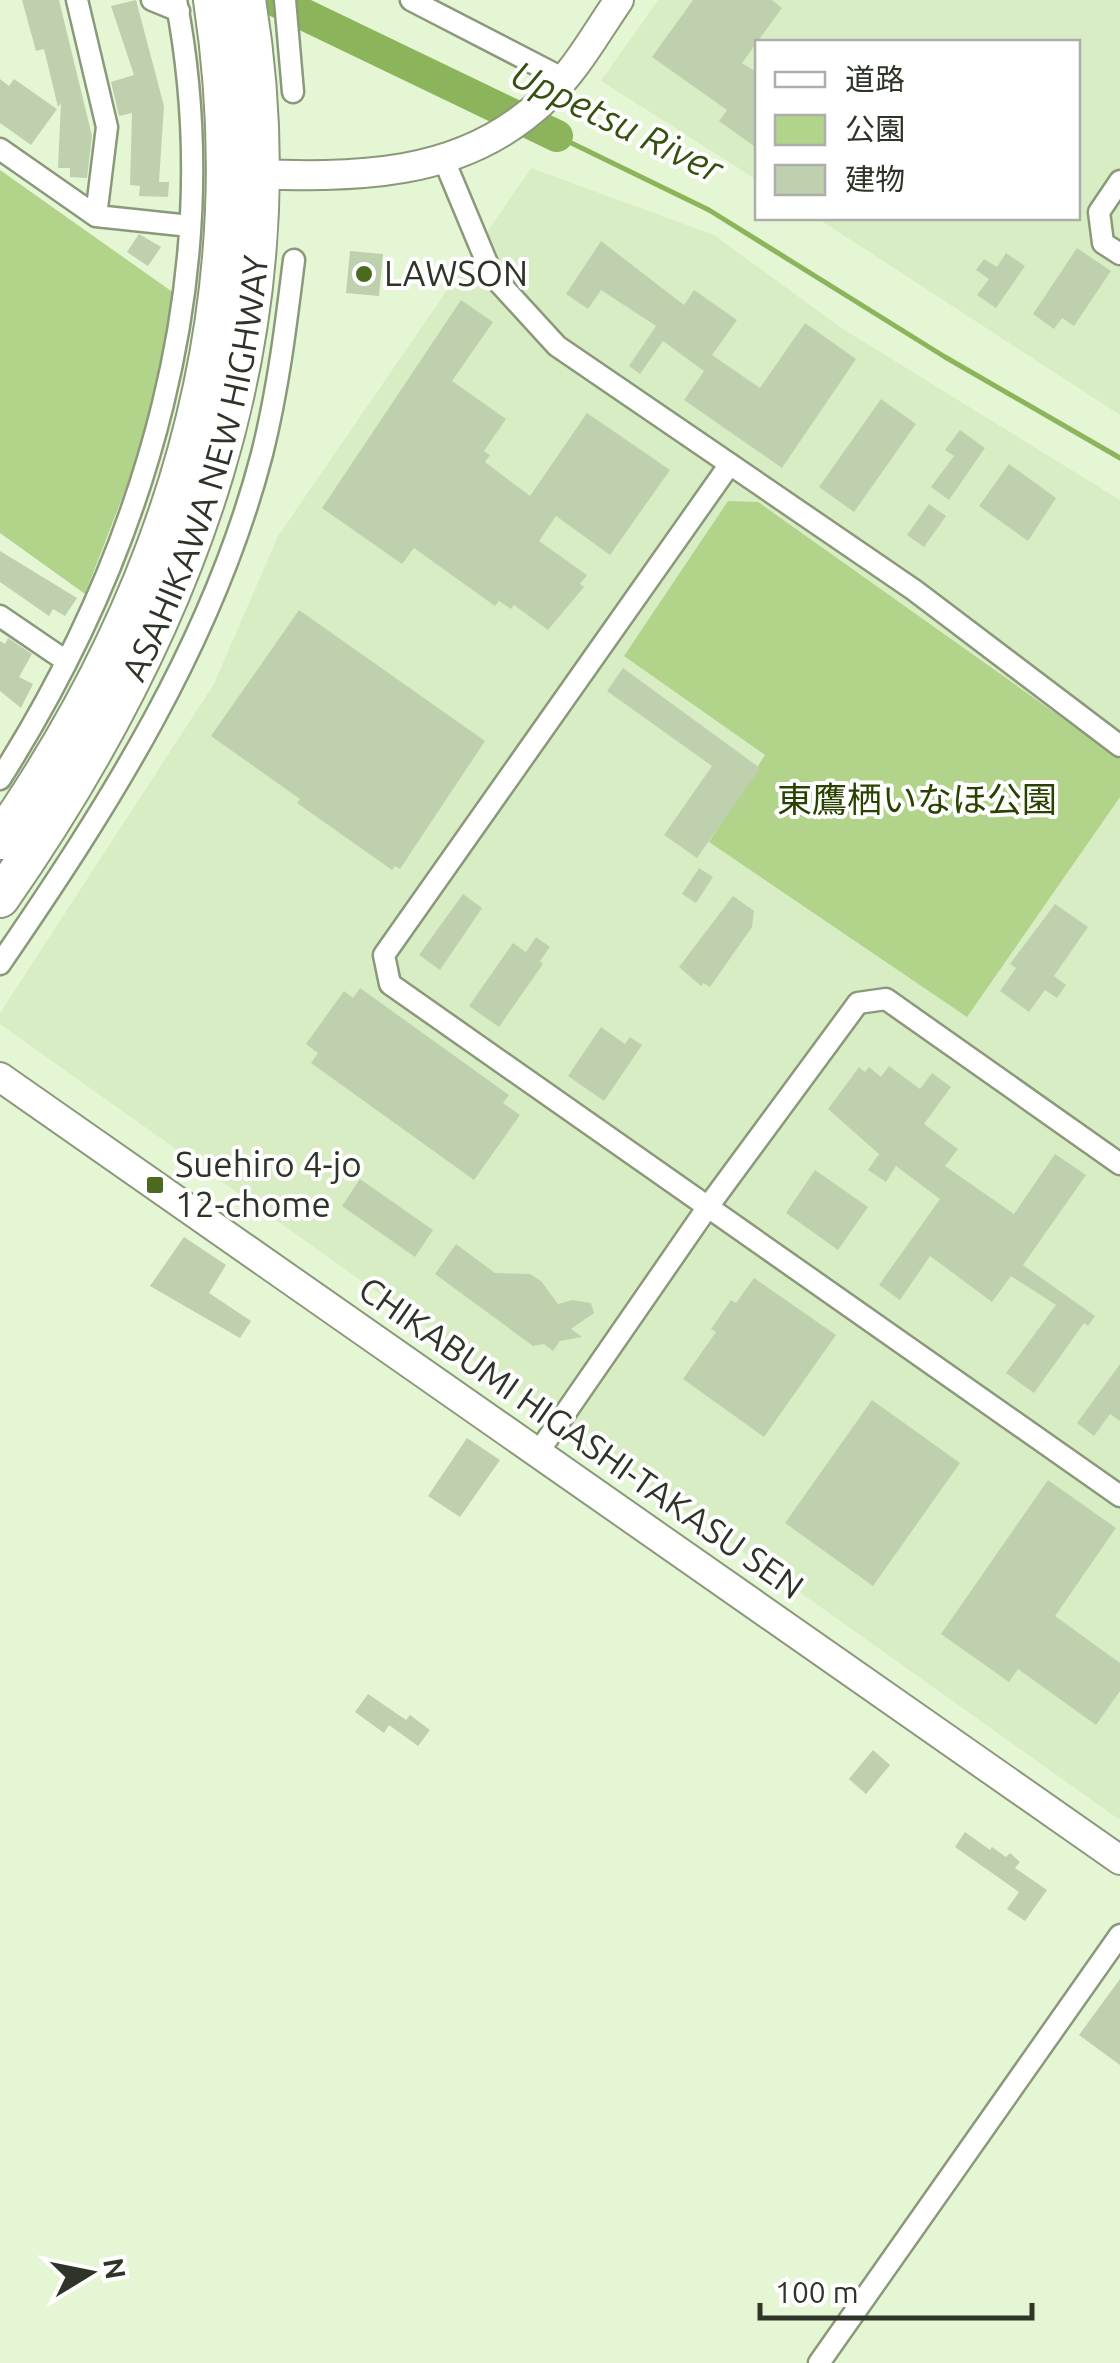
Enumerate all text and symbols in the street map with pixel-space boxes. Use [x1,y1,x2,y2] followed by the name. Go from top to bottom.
[755,40,1080,220] legend
[505,52,731,191] water label: Uppetsu River
[845,62,905,96] text: 道路
[845,112,905,146] text: 公園
[845,162,905,196] text: 建物
[113,253,275,687] street label: ASAHIKAWA NEW HIGHWAY
[384,253,528,293] place label: LAWSON
[353,263,375,285] marker: LAWSON
[777,779,1057,819] park label: 東鷹栖いなほ公園
[175,1144,362,1224] place label: Suehiro 4-jo 12-chome
[144,1174,166,1196] marker: Suehiro 4-jo 12-chome
[352,1268,811,1606] street label: CHIKABUMI HIGASHI-TAKASU SEN
[40,2223,140,2323] north arrow
[98,2256,132,2282] text: N
[760,2258,1032,2320] scale bar
[775,2275,859,2309] text: 100 m

